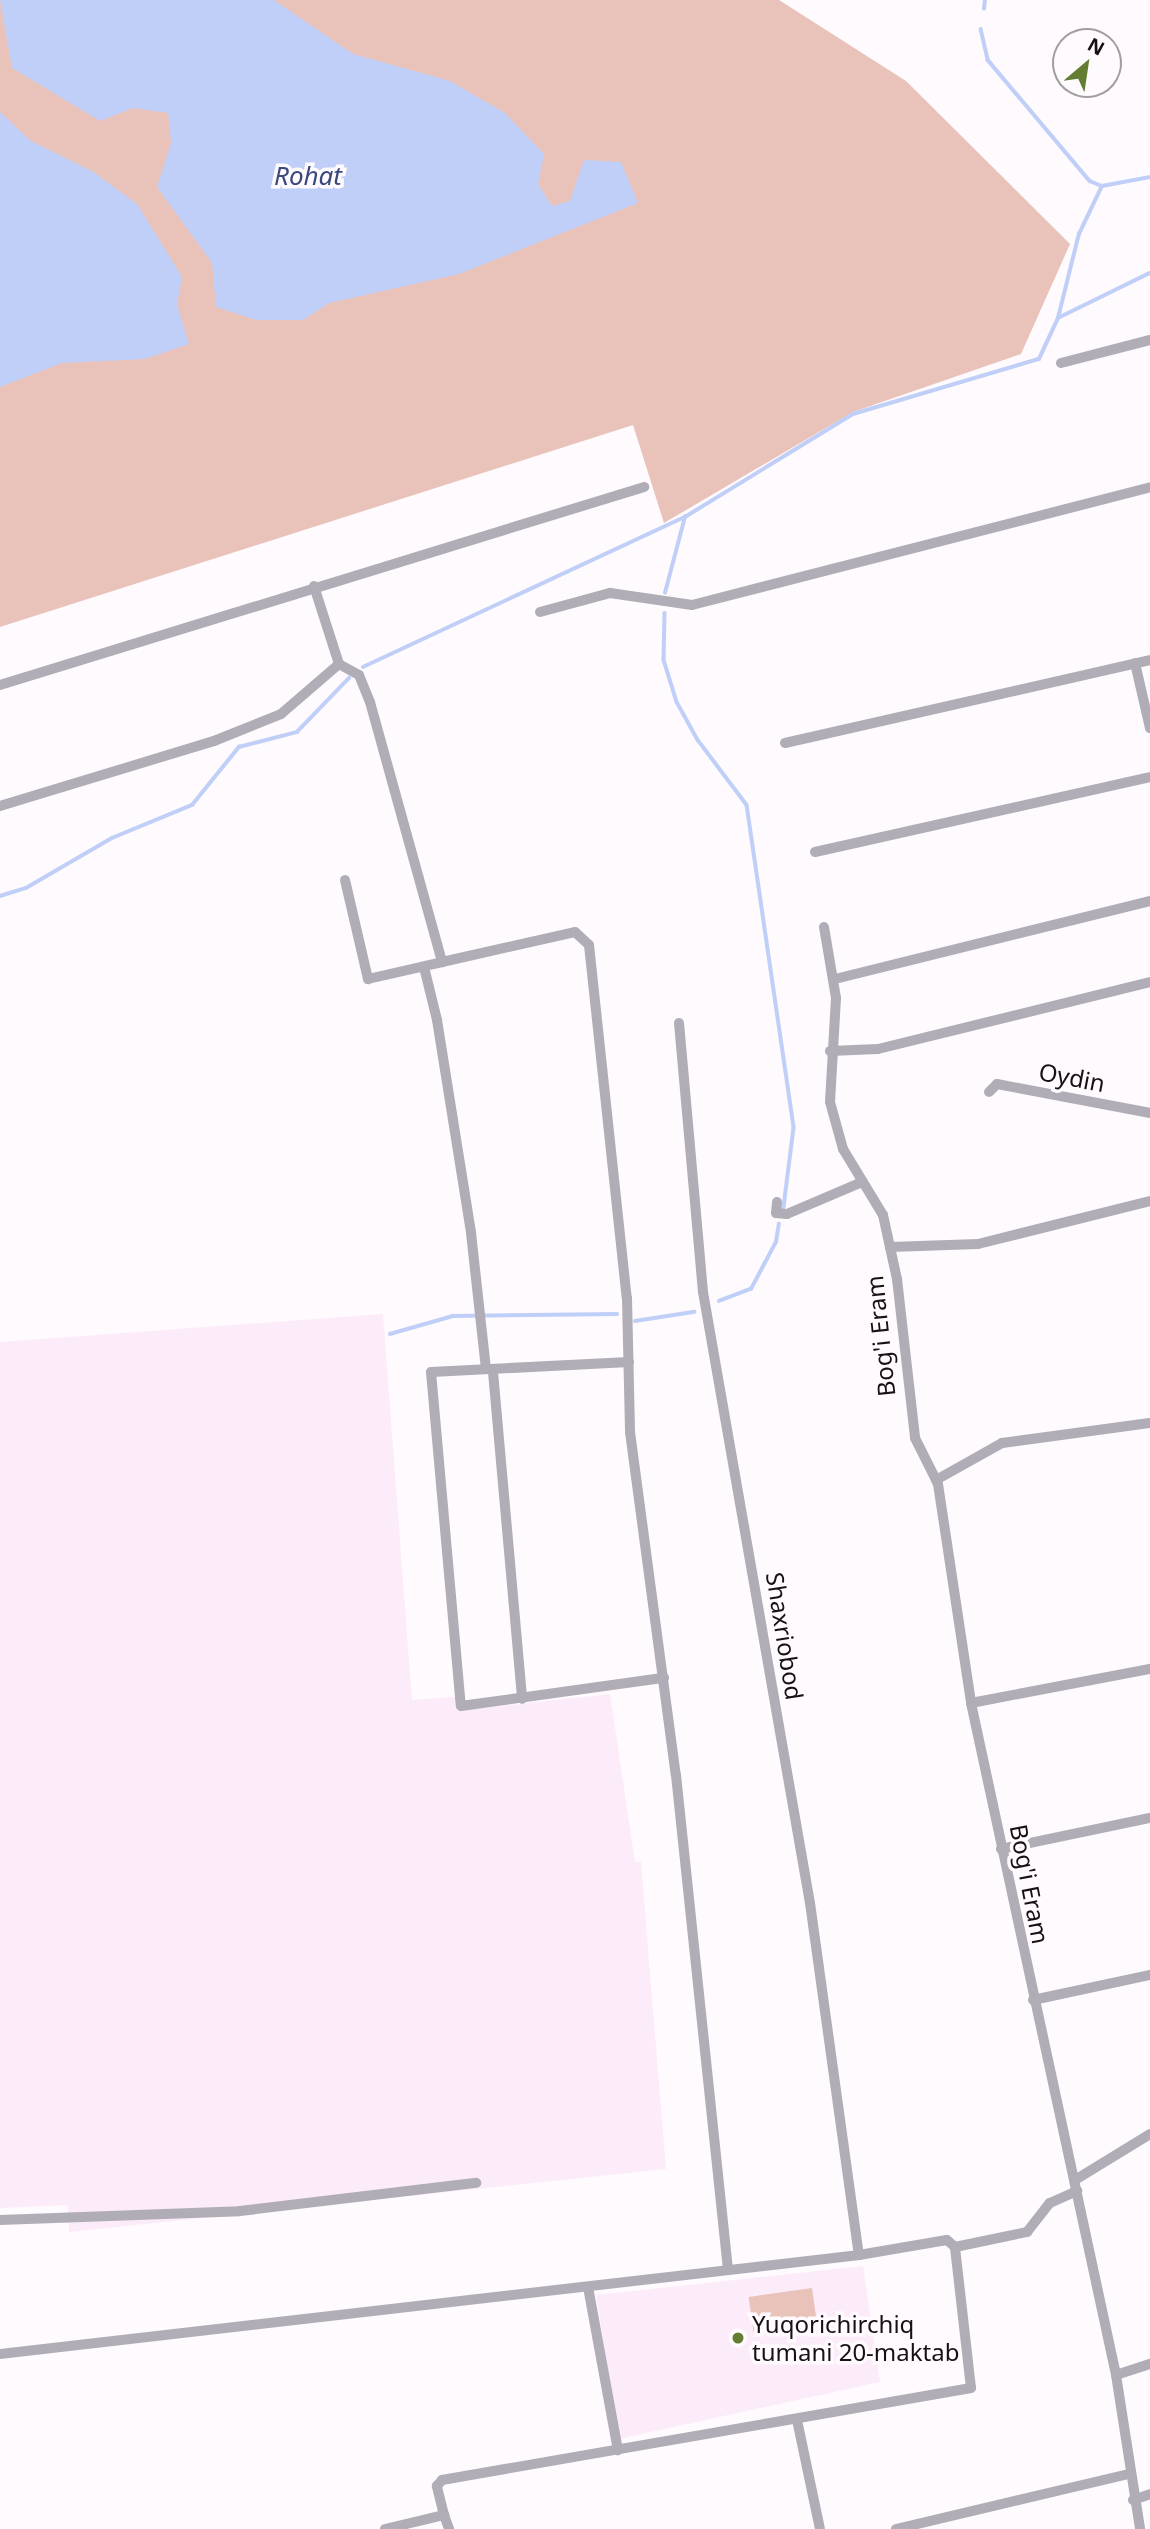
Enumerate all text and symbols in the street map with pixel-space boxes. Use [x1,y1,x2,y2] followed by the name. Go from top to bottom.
[1052,28,1122,98] north arrow
[1083,31,1109,61] text: N
[274,160,342,192] water label: Rohat
[1036,1056,1108,1098] street label: Oydin
[859,1274,901,1398] street label: Bog'i Eram
[761,1570,809,1702] street label: Shaxriobod
[1004,1822,1056,1946] street label: Bog'i Eram
[752,2310,959,2366] place label: Yuqorichirchiq tumani 20-maktab
[730,2330,746,2346] marker: Yuqorichirchiq tumani 20-maktab

